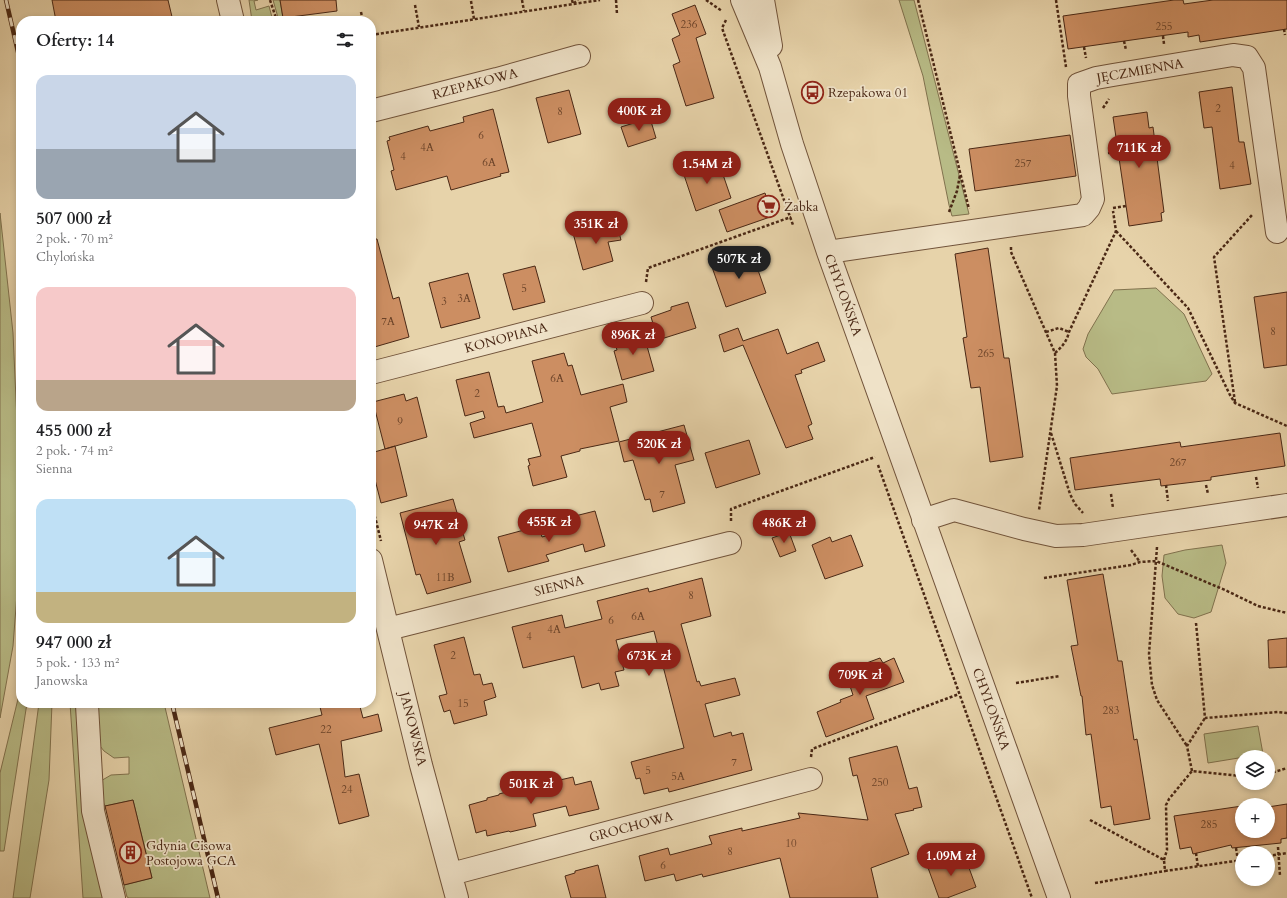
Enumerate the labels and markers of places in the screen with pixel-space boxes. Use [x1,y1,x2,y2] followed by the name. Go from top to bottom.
[799,80,825,106] bus stop icon: Rzepakowa 01
[828,84,908,102] place label: Rzepakowa 01
[602,98,676,132] pin: 400K zł
[1102,135,1176,169] pin: 711K zł
[666,151,748,185] pin: 1.54M zł
[756,194,782,220] supermarket icon: Żabka
[784,198,819,216] place label: Żabka
[559,211,633,245] pin: 351K zł
[702,246,776,280] pin: 507K zł
[596,322,670,356] pin: 896K zł
[622,431,696,465] pin: 520K zł
[512,509,586,543] pin: 455K zł
[747,510,821,544] pin: 486K zł
[399,512,473,546] pin: 947K zł
[612,643,686,677] pin: 673K zł
[823,662,897,696] pin: 709K zł
[494,771,568,805] pin: 501K zł
[146,837,237,870] place label: Gdynia Cisowa Postojowa GCA
[118,840,144,866] building icon: Gdynia Cisowa Postojowa GCA
[910,843,992,877] pin: 1.09M zł

